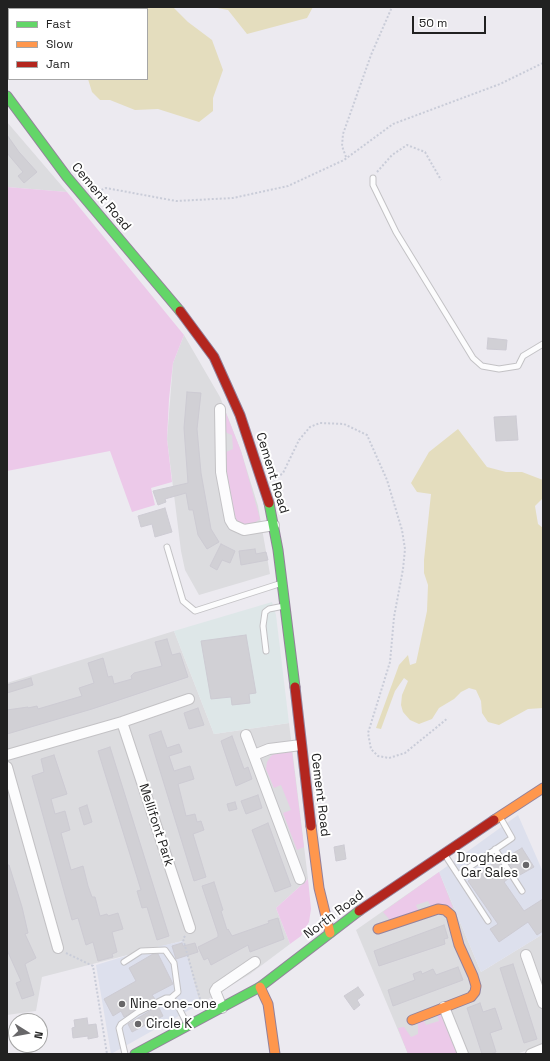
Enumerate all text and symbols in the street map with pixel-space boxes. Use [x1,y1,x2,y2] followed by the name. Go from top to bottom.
[8,8,148,80] legend
[414,8,488,34] scale bar
[419,15,447,31] text: 50 m
[46,16,71,32] text: Fast
[46,36,73,52] text: Slow
[46,56,70,72] text: Jam
[68,160,134,234] street label: Cement Road
[252,431,292,515] street label: Cement Road
[307,752,333,838] street label: Cement Road
[135,782,177,868] street label: Mellifont Park
[457,850,518,881] place label: Drogheda Car Sales
[521,860,531,870] marker: Drogheda Car Sales
[301,887,367,943] street label: North Road
[130,996,217,1012] place label: Nine-one-one
[117,999,127,1009] marker: Nine-one-one
[8,1013,48,1053] north arrow
[146,1016,192,1032] place label: Circle K
[133,1019,143,1029] marker: Circle K
[31,1030,46,1040] text: N

